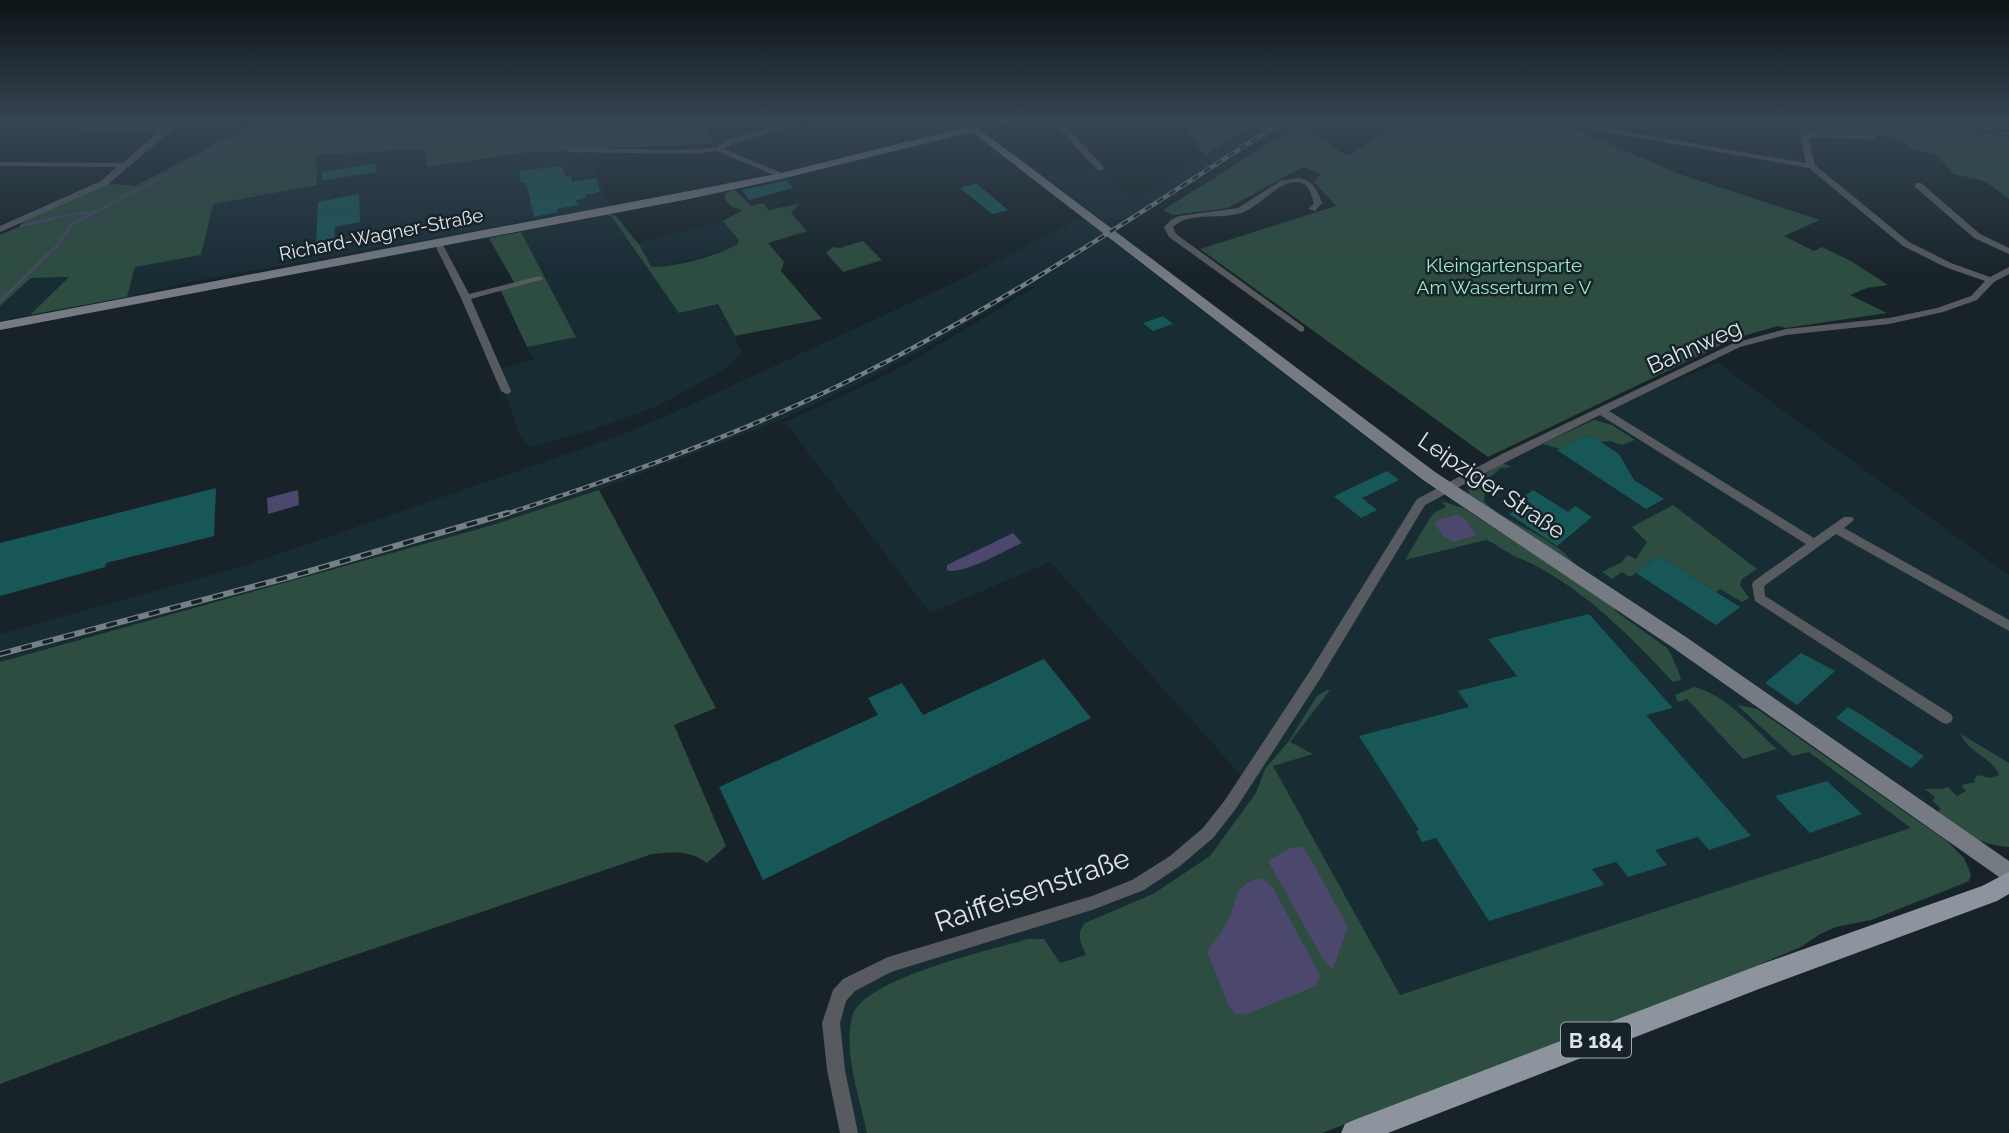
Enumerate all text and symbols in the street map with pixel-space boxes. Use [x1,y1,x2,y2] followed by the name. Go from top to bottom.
[277,203,485,265] street label: Richard-Wagner-Straße
[1417,254,1591,298] park label: Kleingartensparte Am Wasserturm e V
[1643,313,1745,379] street label: Bahnweg
[1413,426,1571,544] street label: Leipziger Straße
[930,841,1134,939] street label: Raiffeisenstraße
[1561,1023,1631,1058] road number: B 184

